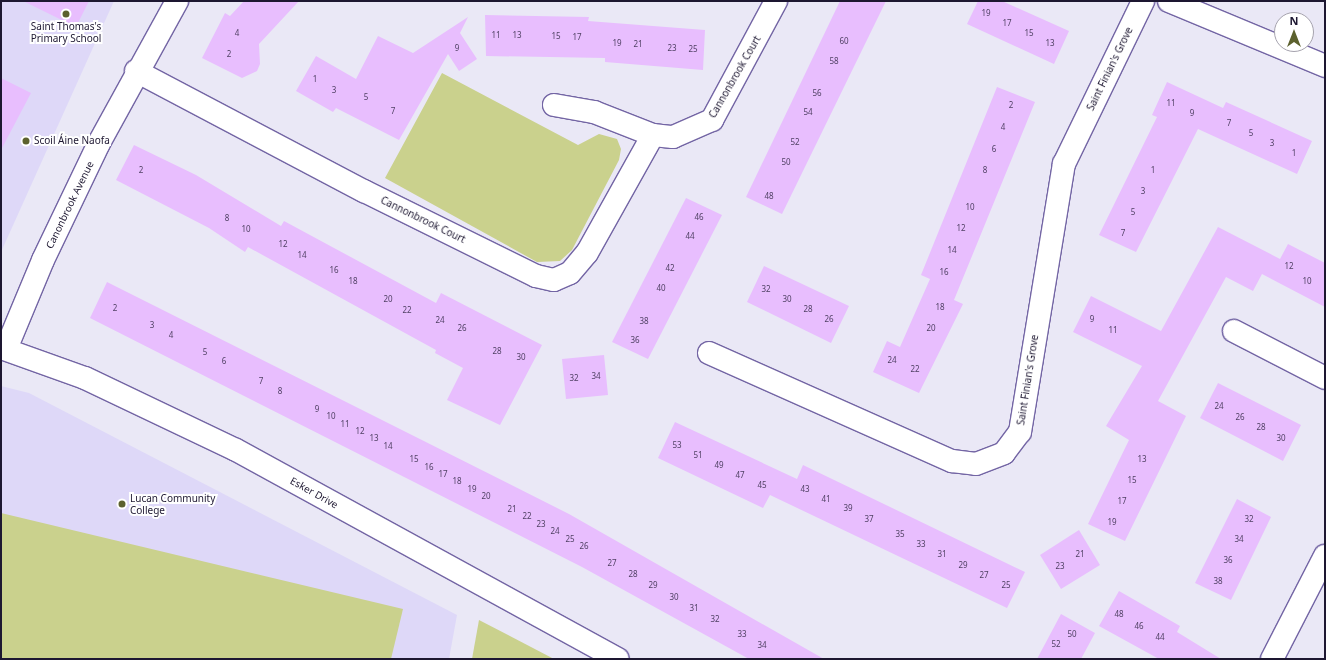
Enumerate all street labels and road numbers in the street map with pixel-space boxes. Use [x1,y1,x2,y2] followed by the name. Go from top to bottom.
[1085,25,1135,113] street label: Saint Finian's Grove
[707,34,763,120] street label: Cannonbrook Court
[44,159,96,251] street label: Canonbrook Avenue
[379,194,467,246] street label: Cannonbrook Court
[1015,334,1041,426] street label: Saint Finian's Grove
[288,475,340,511] street label: Esker Drive

